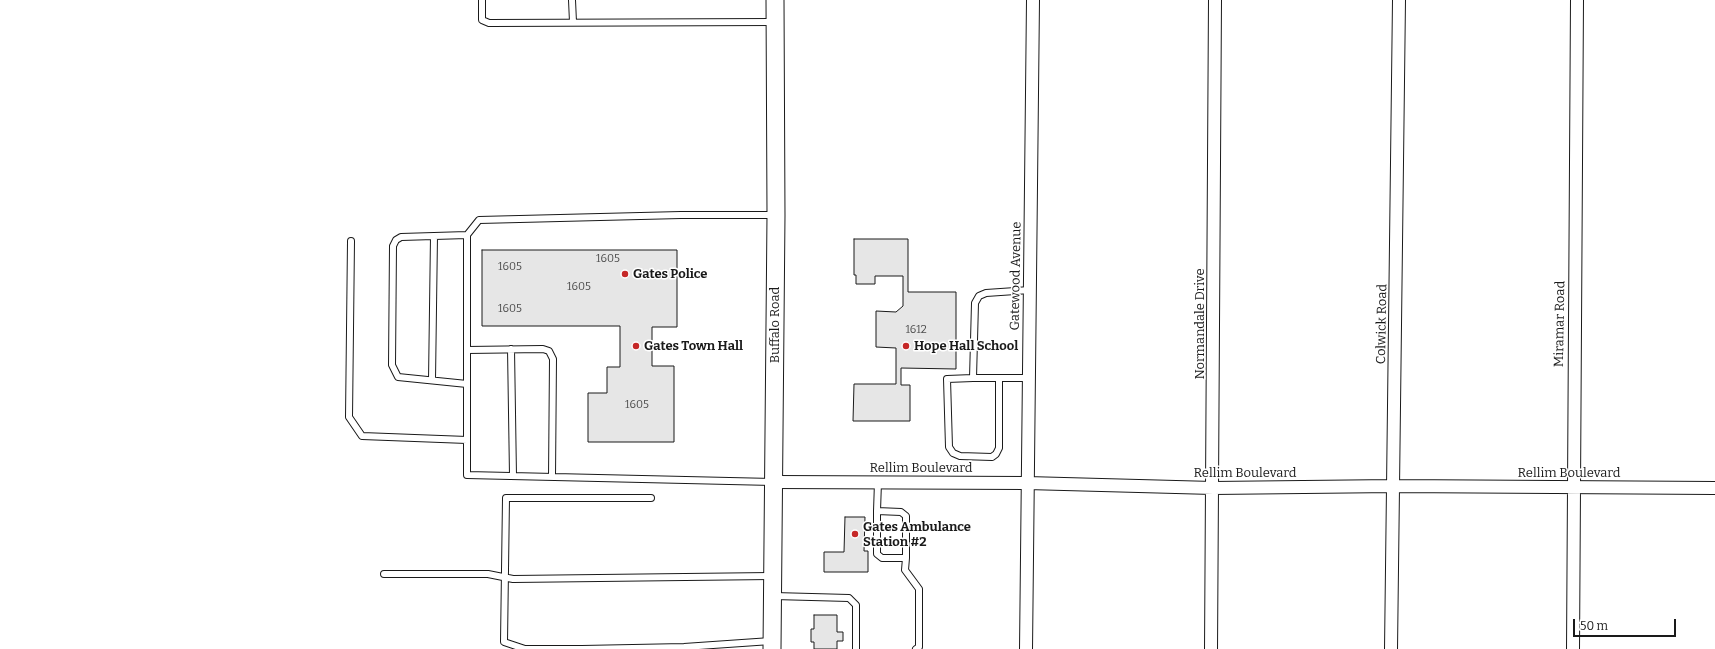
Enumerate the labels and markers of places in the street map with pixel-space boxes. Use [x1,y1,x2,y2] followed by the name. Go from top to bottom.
[633,266,707,282] place label: Gates Police
[620,269,630,279] marker: Gates Police
[644,338,743,354] place label: Gates Town Hall
[914,338,1018,354] place label: Hope Hall School
[631,341,641,351] marker: Gates Town Hall
[901,341,911,351] marker: Hope Hall School
[863,519,971,550] place label: Gates Ambulance Station #2
[850,529,860,539] marker: Gates Ambulance Station #2

